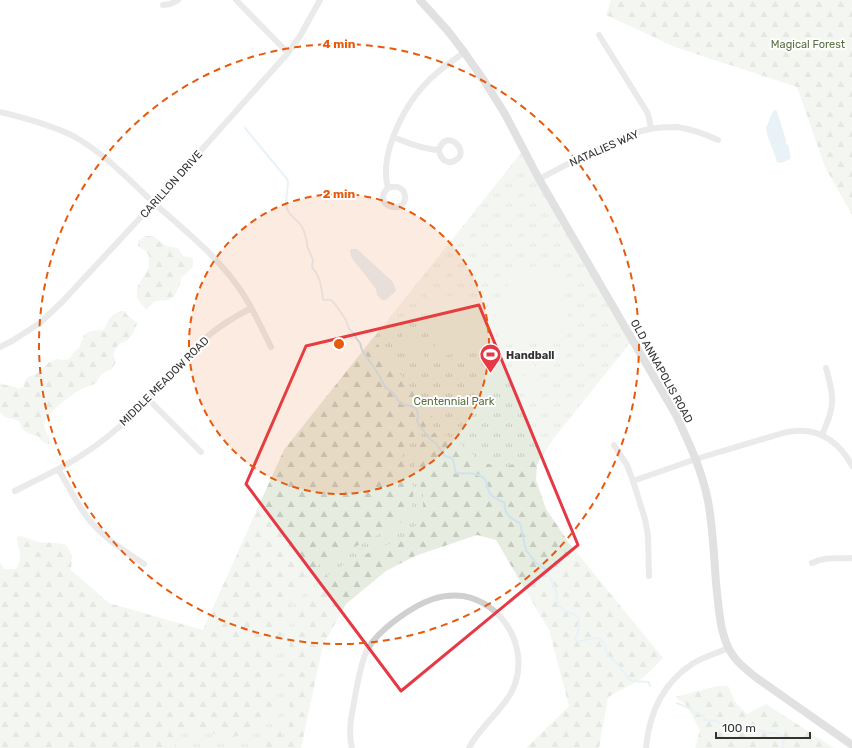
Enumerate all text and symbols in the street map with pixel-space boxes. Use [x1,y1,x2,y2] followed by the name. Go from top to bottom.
[323,37,356,51] text: 4 min
[771,38,846,51] park label: Magical Forest
[567,127,641,170] street label: NATALIES WAY
[138,148,205,221] street label: CARILLON DRIVE
[323,187,356,201] text: 2 min
[628,317,695,425] street label: OLD ANNAPOLIS ROAD
[117,334,212,429] street label: MIDDLE MEADOW ROAD
[332,337,346,351] centre of rings
[478,342,504,375] sports icon: Handball
[506,349,554,362] place label: Handball
[414,395,495,408] park label: Centennial Park
[716,714,810,740] scale bar
[722,721,756,735] text: 100 m

